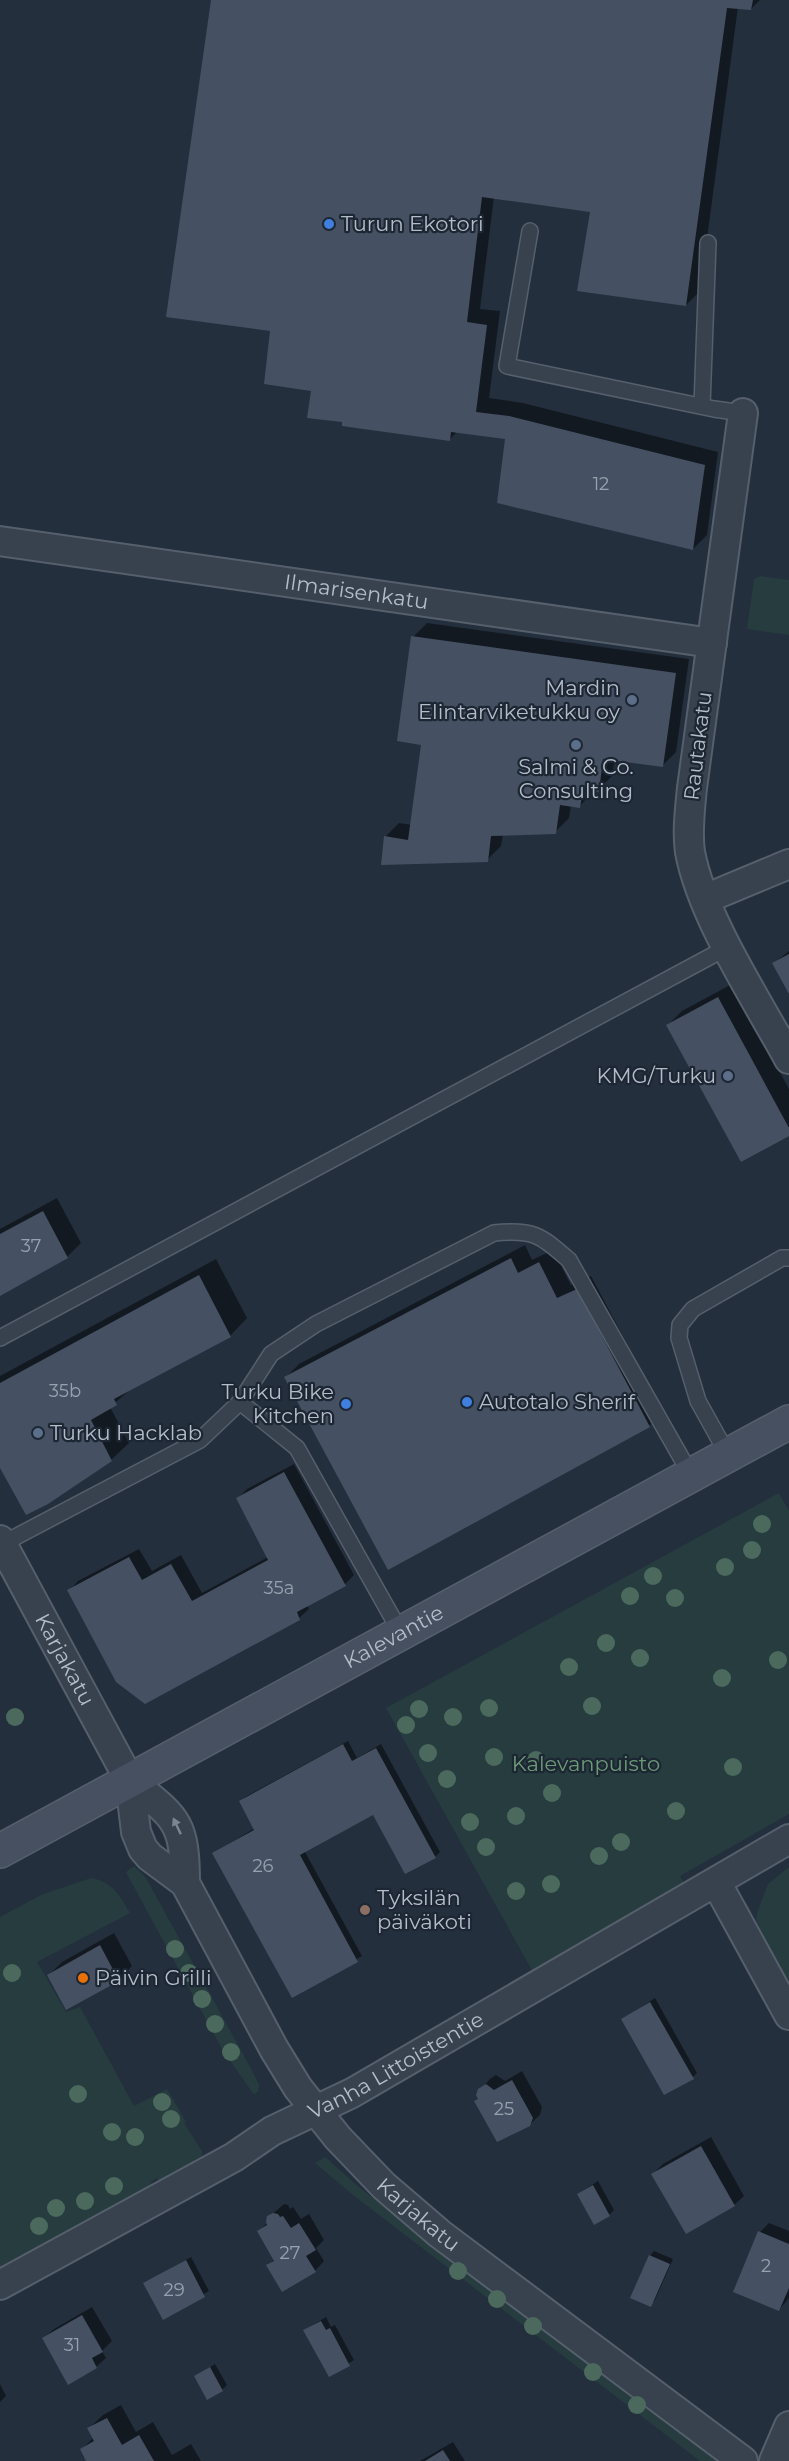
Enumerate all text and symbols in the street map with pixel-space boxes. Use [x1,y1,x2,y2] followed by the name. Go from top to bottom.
[341,211,484,236] place label: Turun Ekotori
[322,217,336,231] marker: Turun Ekotori
[593,473,609,495] house number: 12
[283,569,430,614] street label: Ilmarisenkatu
[418,675,621,724] place label: Mardin Elintarviketukku oy
[678,690,717,802] street label: Rautakatu
[625,693,639,707] marker: Mardin Elintarviketukku oy
[569,738,583,752] marker: Salmi & Co. Consulting
[518,754,634,803] place label: Salmi & Co. Consulting
[597,1063,716,1088] place label: KMG/Turku
[721,1069,735,1083] marker: KMG/Turku
[21,1235,41,1257] house number: 37
[222,1379,334,1428] place label: Turku Bike Kitchen
[49,1380,81,1402] house number: 35b
[479,1389,636,1414] place label: Autotalo Sherif
[460,1395,474,1409] marker: Autotalo Sherif
[339,1397,353,1411] marker: Turku Bike Kitchen
[50,1420,202,1445] place label: Turku Hacklab
[31,1426,45,1440] marker: Turku Hacklab
[264,1577,294,1599] house number: 35a
[339,1599,447,1674] street label: Kalevantie
[30,1609,100,1710] street label: Karjakatu
[512,1751,660,1776] park label: Kalevanpuisto
[172,1818,181,1835] one-way arrow
[252,1855,274,1877] house number: 26
[377,1885,472,1934] place label: Tyksilän päiväkoti
[358,1903,372,1917] marker: Tyksilän päiväkoti
[95,1965,212,1990] place label: Päivin Grilli
[76,1971,90,1985] marker: Päivin Grilli
[304,2006,488,2124] street label: Vanha Littoistentie
[494,2098,514,2120] house number: 25
[372,2172,465,2256] street label: Karjakatu
[280,2242,300,2264] house number: 27
[761,2255,771,2277] house number: 2
[163,2279,185,2301] house number: 29
[64,2334,80,2356] house number: 31

